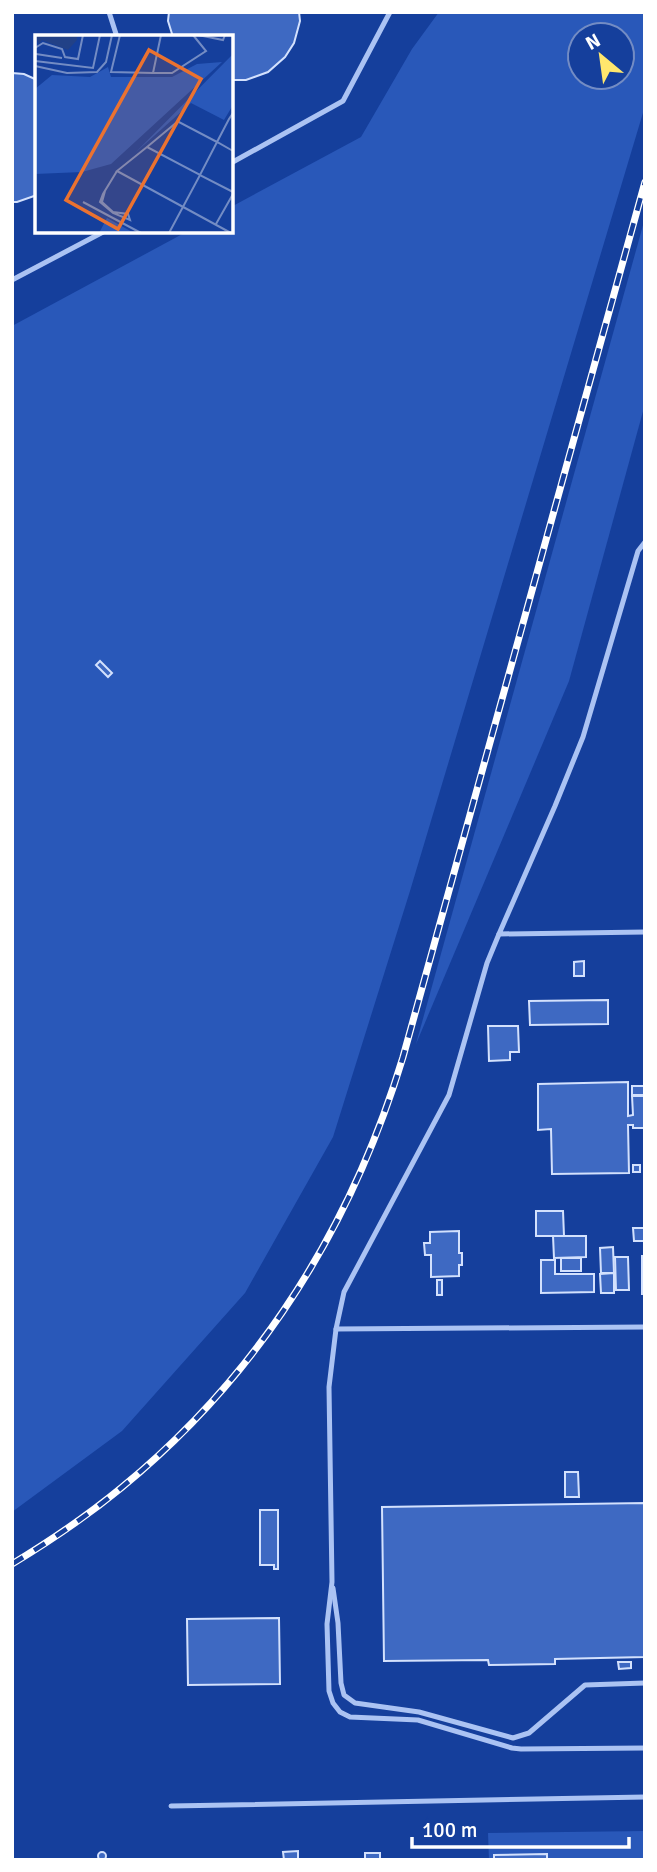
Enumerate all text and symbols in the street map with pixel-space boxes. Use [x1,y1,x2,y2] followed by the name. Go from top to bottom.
[566,21,636,91] north arrow
[582,28,605,56] text: N
[35,35,233,233] inset map
[412,1806,629,1850] scale bar
[422,1817,477,1843] text: 100 m

